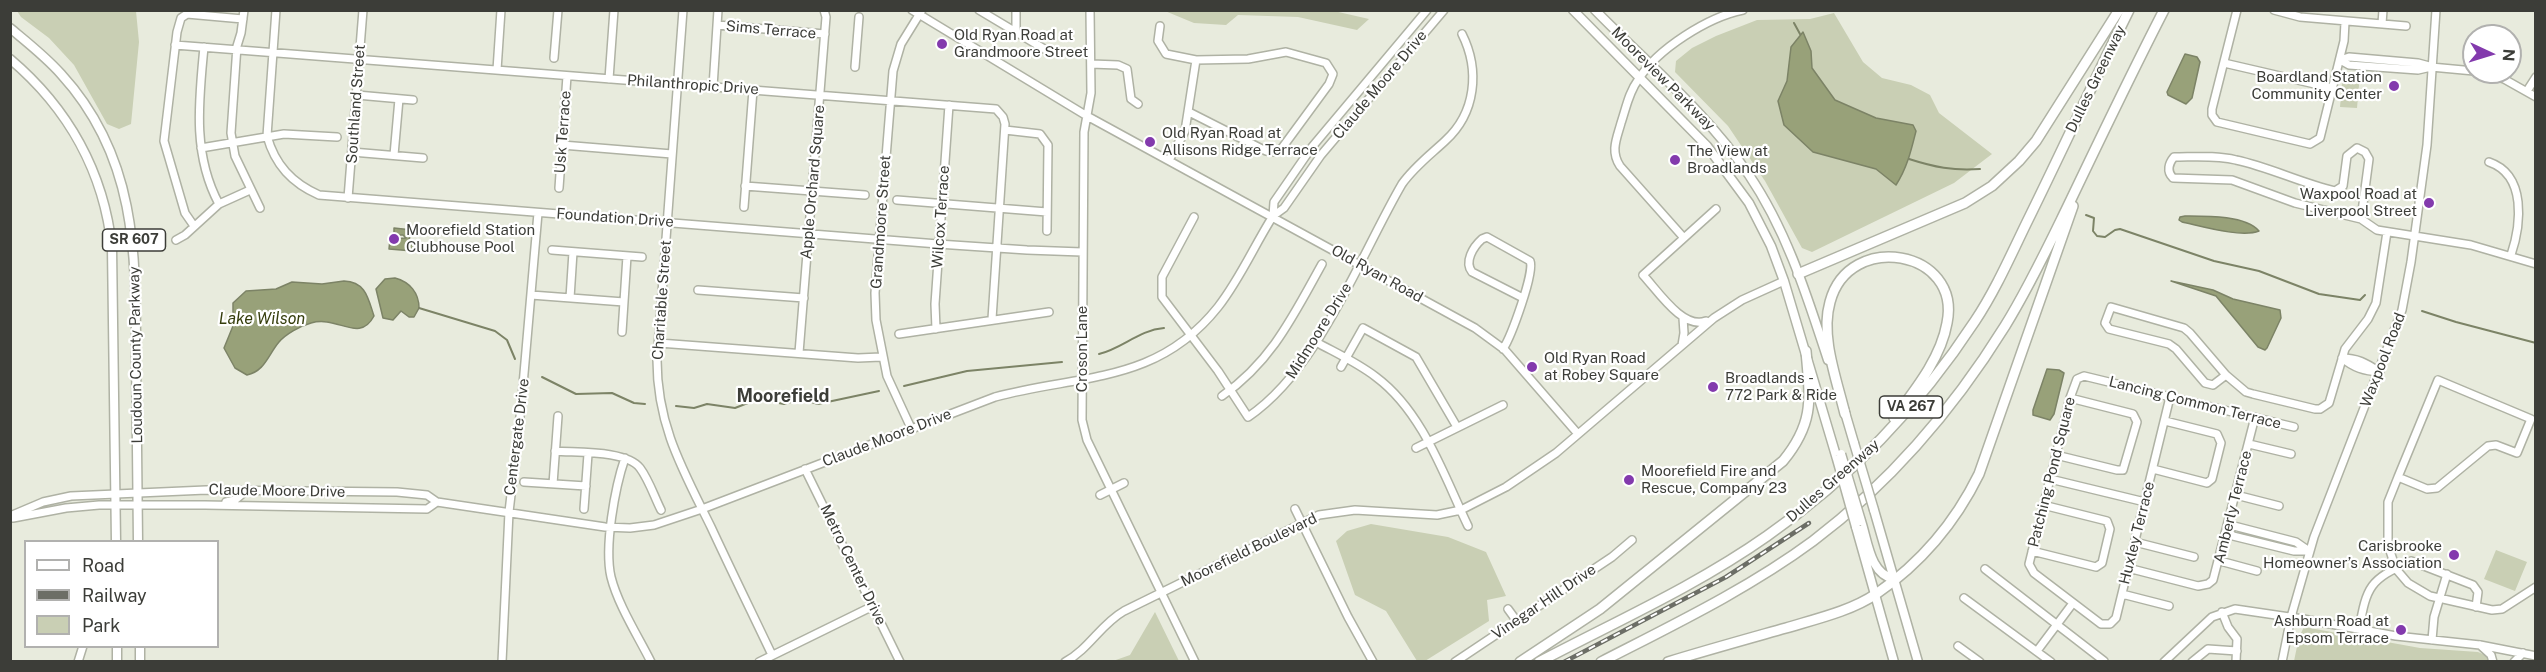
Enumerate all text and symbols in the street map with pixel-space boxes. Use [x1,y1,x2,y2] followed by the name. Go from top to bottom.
[725,17,817,43] street label: Sims Terrace
[2062,22,2130,136] street label: Dulles Greenway
[1607,23,1719,135] street label: Mooreview Parkway
[2462,24,2522,84] north arrow
[954,26,1088,61] place label: Old Ryan Road at Grandmoore Street
[1329,27,1431,143] street label: Claude Moore Drive
[935,37,949,51] marker: Old Ryan Road at Grandmoore Street
[343,44,369,164] street label: Southland Street
[2499,48,2518,62] text: N
[2251,68,2382,103] place label: Boardland Station Community Center
[626,71,760,99] street label: Philanthropic Drive
[2387,79,2401,93] marker: Boardland Station Community Center
[551,90,575,174] street label: Usk Terrace
[797,104,829,260] street label: Apple Orchard Square
[1162,124,1318,159] place label: Old Ryan Road at Allisons Ridge Terrace
[1143,135,1157,149] marker: Old Ryan Road at Allisons Ridge Terrace
[1687,142,1768,177] place label: The View at Broadlands
[1668,153,1682,167] marker: The View at Broadlands
[867,154,895,290] street label: Grandmoore Street
[928,165,954,269] street label: Wilcox Terrace
[2300,185,2417,220] place label: Waxpool Road at Liverpool Street
[2422,196,2436,210] marker: Waxpool Road at Liverpool Street
[556,205,674,231] street label: Foundation Drive
[406,221,535,256] place label: Moorefield Station Clubhouse Pool
[102,229,166,251] road number: SR 607
[387,232,401,246] marker: Moorefield Station Clubhouse Pool
[649,240,675,360] street label: Charitable Street
[1328,241,1426,307] street label: Old Ryan Road
[125,266,147,444] street label: Loudoun County Parkway
[1282,280,1356,382] street label: Midmoore Drive
[1073,306,1091,392] street label: Croson Lane
[219,309,305,329] water label: Lake Wilson
[2357,310,2409,410] street label: Waxpool Road
[1544,349,1659,384] place label: Old Ryan Road at Robey Square
[1525,360,1539,374] marker: Old Ryan Road at Robey Square
[1725,369,1837,404] place label: Broadlands - 772 Park & Ride
[2107,373,2283,433] street label: Lancing Common Terrace
[501,378,533,496] street label: Centergate Drive
[1706,380,1720,394] marker: Broadlands - 772 Park & Ride
[736,385,830,407] district label: Moorefield
[2025,395,2079,549] street label: Patching Pond Square
[1880,396,1942,418] road number: VA 267
[820,405,954,471] street label: Claude Moore Drive
[1783,436,1883,526] street label: Dulles Greenway
[2210,449,2256,565] street label: Amberly Terrace
[1641,462,1787,497] place label: Moorefield Fire and Rescue, Company 23
[1622,473,1636,487] marker: Moorefield Fire and Rescue, Company 23
[2115,480,2159,586] street label: Huxley Terrace
[208,481,346,501] street label: Claude Moore Drive
[816,502,890,628] street label: Metro Center Drive
[1178,509,1320,591] street label: Moorefield Boulevard
[2263,537,2442,572] place label: Carisbrooke Homeowner’s Association
[24,540,219,648] legend
[2447,548,2461,562] marker: Carisbrooke Homeowner’s Association
[82,555,125,576] text: Road
[1489,561,1599,643] street label: Vinegar Hill Drive
[82,585,147,606] text: Railway
[2273,612,2389,647] place label: Ashburn Road at Epsom Terrace
[82,615,120,636] text: Park
[2394,623,2408,637] marker: Ashburn Road at Epsom Terrace

